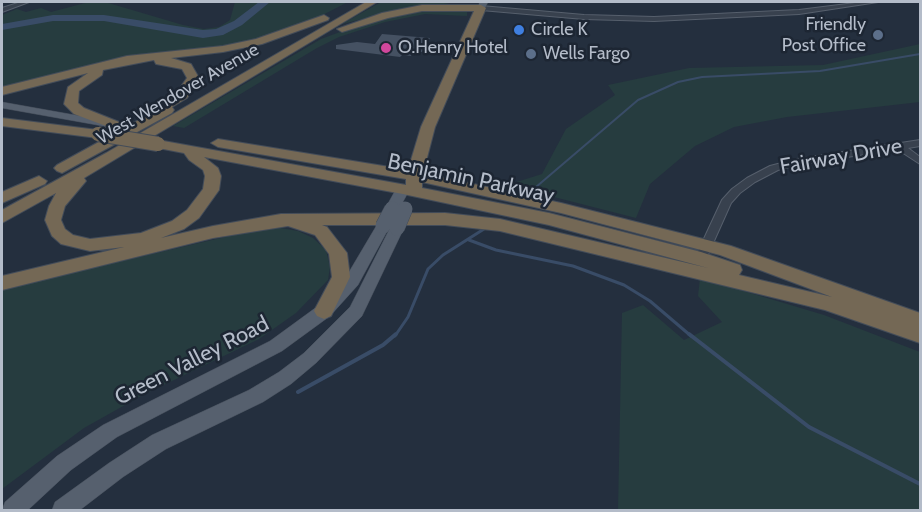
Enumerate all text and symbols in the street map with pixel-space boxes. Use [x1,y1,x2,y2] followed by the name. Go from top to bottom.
[782,14,866,57] place label: Friendly Post Office
[531,19,588,41] place label: Circle K
[512,23,526,37] marker: Circle K
[871,28,885,42] marker: Friendly Post Office
[398,37,508,59] place label: O.Henry Hotel
[93,39,263,149] street label: West Wendover Avenue
[379,41,393,55] marker: O.Henry Hotel
[543,43,630,65] place label: Wells Fargo
[524,47,538,61] marker: Wells Fargo
[778,133,904,181] street label: Fairway Drive
[385,148,557,210] street label: Benjamin Parkway
[111,311,273,411] street label: Green Valley Road

